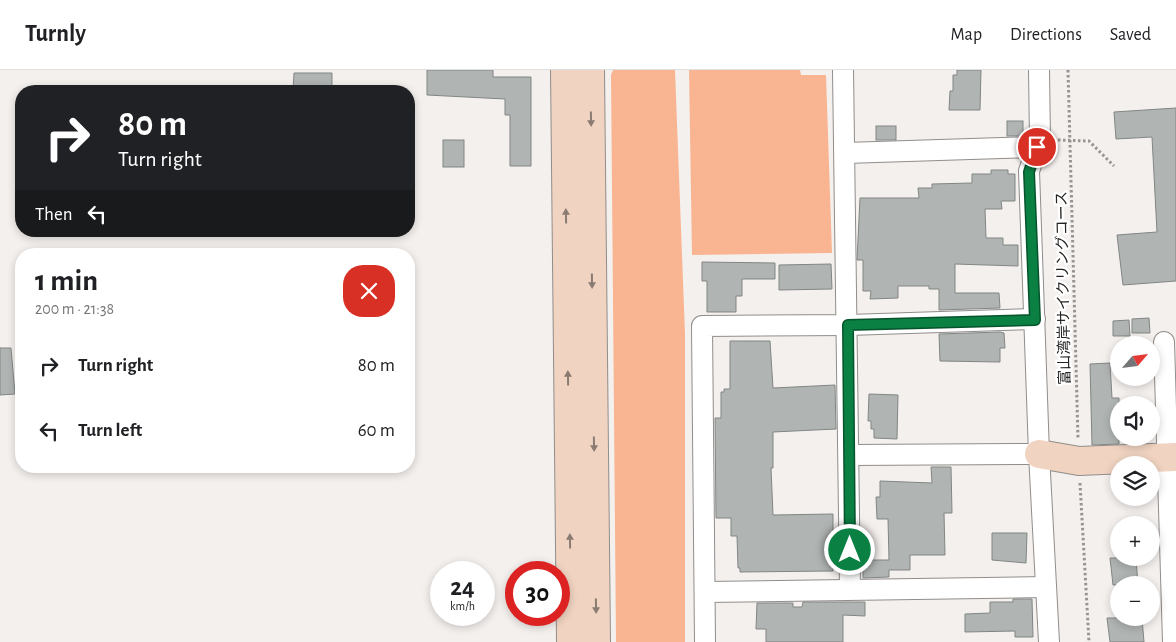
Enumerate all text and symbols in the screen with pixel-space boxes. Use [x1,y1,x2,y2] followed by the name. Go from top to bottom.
[25,22,86,46] text: Turnly
[951,26,982,44] text: Map
[1010,26,1082,44] text: Directions
[1110,26,1151,44] text: Saved
[35,105,100,170] icon: right
[118,107,187,142] text: 80 m
[587,111,595,127] one-way arrow
[1016,126,1058,168] pin
[1023,133,1051,161] icon: arrive
[118,148,202,170] text: Turn right
[1053,191,1073,385] street label: 富山湾岸サイクリングコース
[83,200,111,228] icon: left
[35,205,73,224] text: Then
[562,208,570,224] one-way arrow
[343,265,395,317] button: close
[35,266,98,296] text: 1 min
[588,273,596,289] one-way arrow
[35,301,114,317] text: 200 m · 21:38
[1110,336,1160,386] north arrow
[1110,336,1160,626] map controls
[35,352,63,380] icon: right
[78,356,153,375] text: Turn right
[358,356,395,375] text: 80 m
[564,370,572,386] one-way arrow
[1110,396,1160,446] button: sound
[35,417,63,445] icon: left
[78,421,142,440] text: Turn left
[358,421,395,440] text: 60 m
[590,436,598,452] one-way arrow
[1110,456,1160,506] button: layers
[1110,516,1160,566] button: +
[823,523,875,575] position arrow
[566,533,574,549] one-way arrow
[505,561,570,626] speed limit sign: 30
[450,575,475,600] text: 24
[1110,576,1160,626] button: −
[592,598,600,614] one-way arrow
[450,600,475,612] text: km/h

